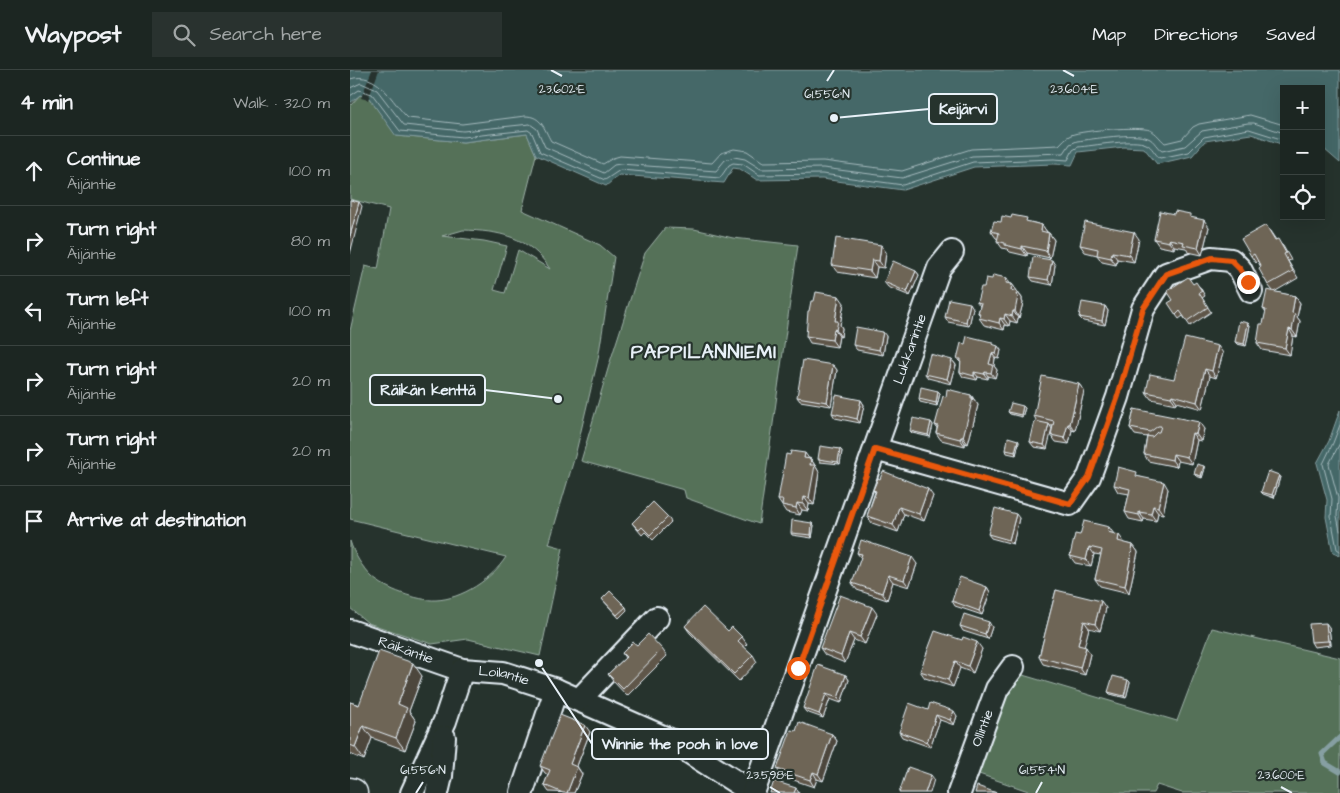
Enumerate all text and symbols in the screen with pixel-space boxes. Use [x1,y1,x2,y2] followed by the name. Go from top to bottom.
[152,12,502,57] search box
[25,18,122,52] text: Waypost
[170,21,198,49] icon: search
[210,21,322,48] text: Search here
[1092,22,1126,47] text: Map
[1154,22,1238,47] text: Directions
[1266,22,1315,47] text: Saved
[539,81,585,98] text: 23.602°E
[1050,81,1098,98] text: 23.604°E
[1280,85,1325,220] map controls
[1280,85,1325,130] button: +
[804,86,850,103] text: 61.556°N
[20,88,73,117] text: 4 min
[233,92,330,114] text: Walk · 320 m
[929,94,997,124] callout: Keijärvi
[939,99,988,120] text: Keijärvi
[1280,130,1325,175] button: −
[67,146,141,173] text: Continue
[20,157,48,185] icon: ahead
[289,160,330,182] text: 100 m
[67,173,116,195] text: Äijäntie
[1280,175,1325,220] button: locate
[67,216,156,243] text: Turn right
[20,227,48,255] icon: right
[291,230,330,252] text: 80 m
[67,243,116,265] text: Äijäntie
[1237,271,1260,294] route end
[67,286,148,313] text: Turn left
[20,297,48,325] icon: left
[289,300,330,322] text: 100 m
[889,311,932,387] street label: Lukkarintie
[67,313,116,335] text: Äijäntie
[631,339,777,366] district label: PAPPILANNIEMI
[67,356,156,383] text: Turn right
[20,367,48,395] icon: right
[292,370,330,392] text: 20 m
[370,375,485,405] callout: Räikän kenttä
[380,380,476,401] text: Räikän kenttä
[67,383,116,405] text: Äijäntie
[67,426,156,453] text: Turn right
[20,437,48,465] icon: right
[292,440,330,462] text: 20 m
[67,453,116,475] text: Äijäntie
[20,507,48,535] icon: arrive
[67,507,246,534] text: Arrive at destination
[375,632,436,669] street label: Räikäntie
[787,657,810,680] route start
[478,661,532,691] street label: Loilantie
[967,706,999,750] street label: Ollintie
[592,729,768,759] callout: Winnie the pooh in love
[601,734,758,755] text: Winnie the pooh in love
[400,762,446,779] text: 61.556°N
[1019,762,1066,779] text: 61.554°N
[746,767,794,784] text: 23.598°E
[1257,767,1305,784] text: 23.600°E

